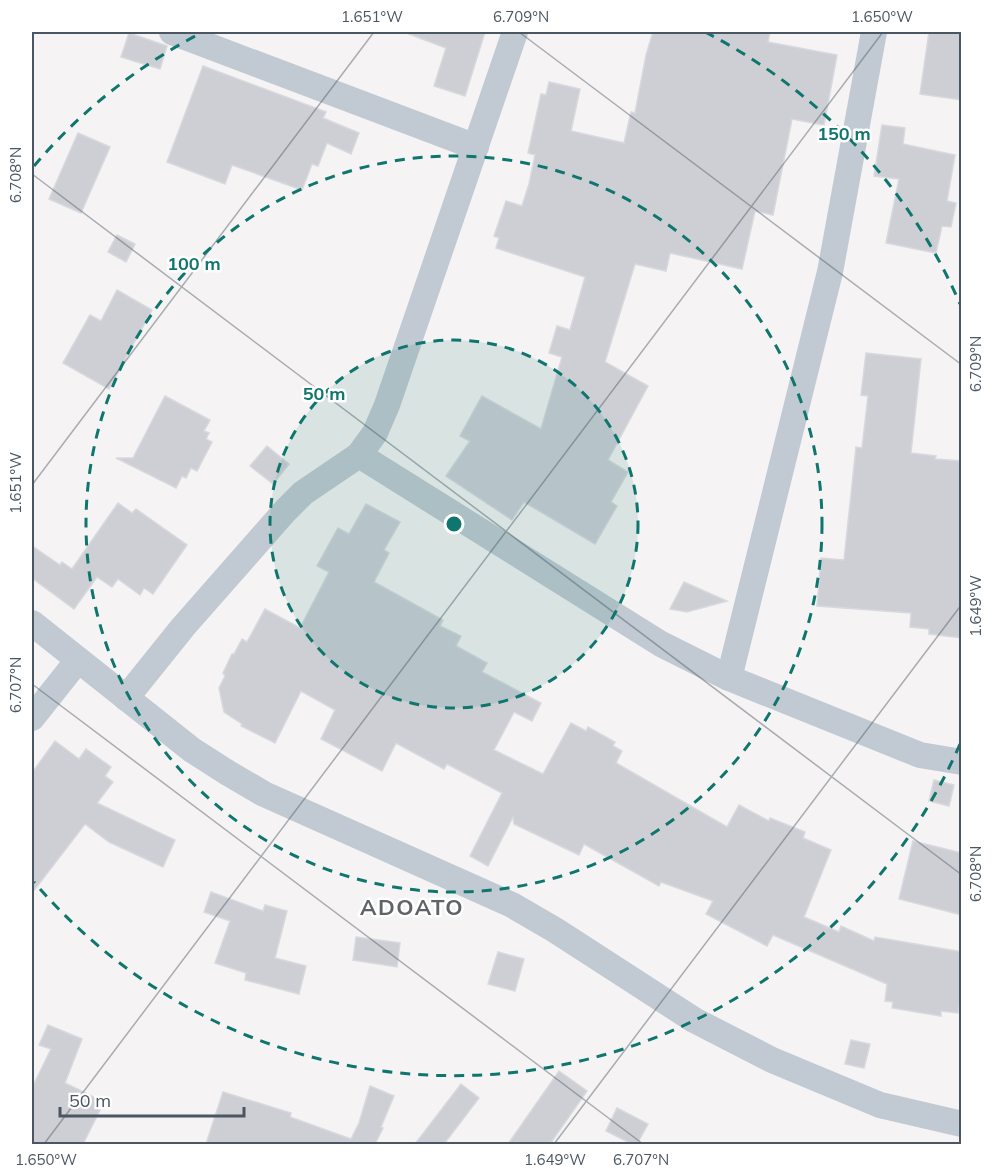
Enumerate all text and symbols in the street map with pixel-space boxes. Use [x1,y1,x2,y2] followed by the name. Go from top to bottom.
[341,7,403,26] text: 1.651°W
[493,7,549,26] text: 6.709°N
[851,7,913,26] text: 1.650°W
[817,122,871,145] text: 150 m
[6,147,25,203] text: 6.708°N
[167,252,221,275] text: 100 m
[966,336,985,392] text: 6.709°N
[303,382,345,405] text: 50 m
[6,452,25,514] text: 1.651°W
[444,514,464,534] centre of rings
[966,575,985,637] text: 1.649°W
[6,657,25,713] text: 6.707°N
[966,846,985,902] text: 6.708°N
[360,893,464,921] district label: ADOATO
[60,1080,244,1118] scale bar
[69,1089,111,1112] text: 50 m
[15,1150,77,1169] text: 1.650°W
[524,1150,586,1169] text: 1.649°W
[613,1150,669,1169] text: 6.707°N

